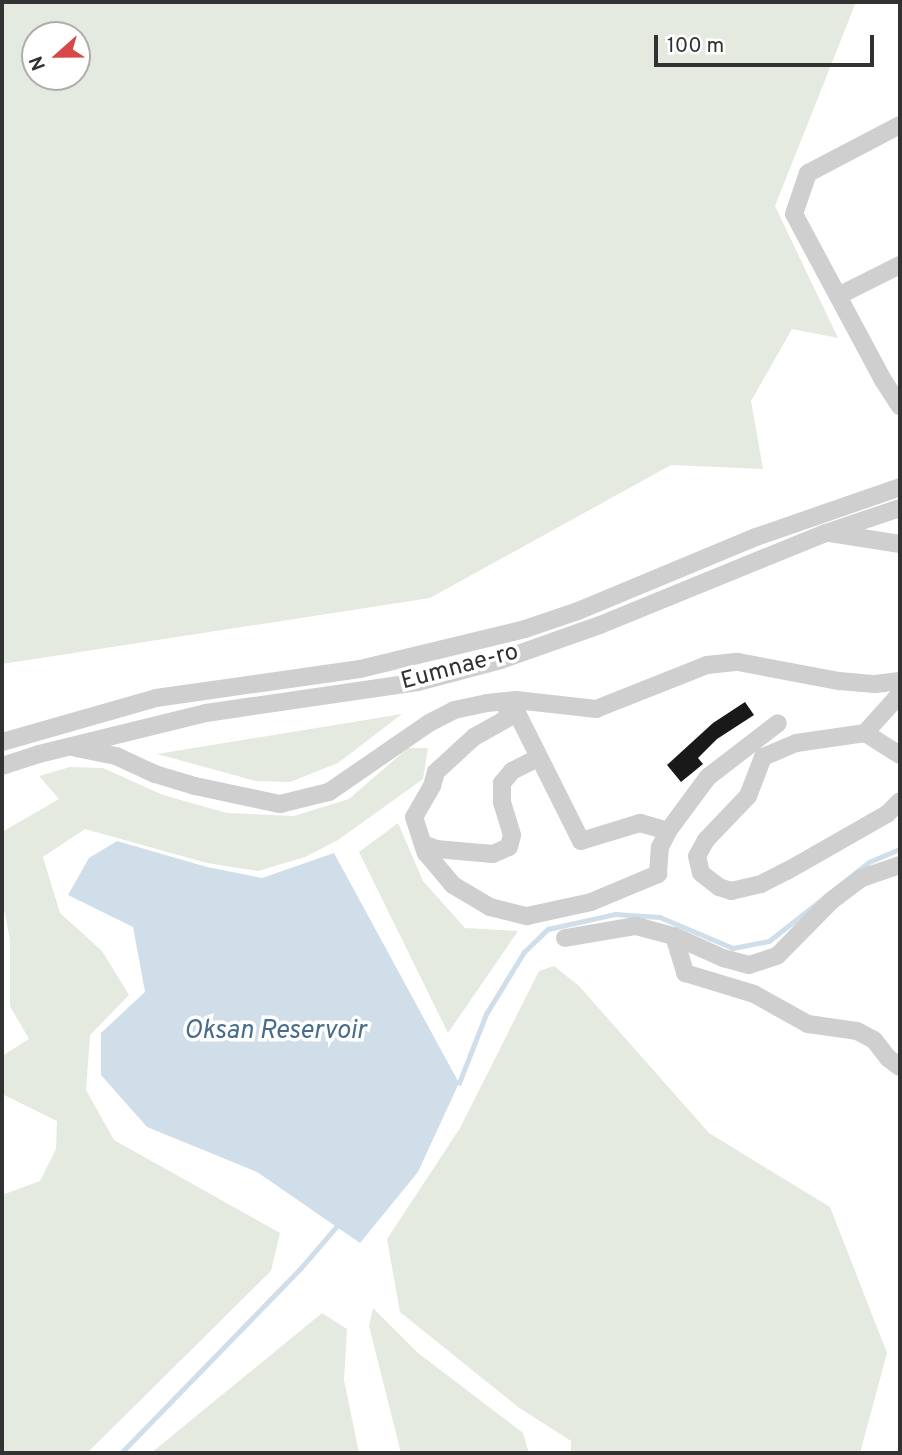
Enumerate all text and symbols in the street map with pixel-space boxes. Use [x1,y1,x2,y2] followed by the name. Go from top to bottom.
[21,21,91,91] north arrow
[657,21,878,65] scale bar
[667,33,724,60] text: 100 m
[25,52,52,73] text: N
[398,639,522,697] street label: Eumnae-ro
[184,1016,366,1048] water label: Oksan Reservoir

